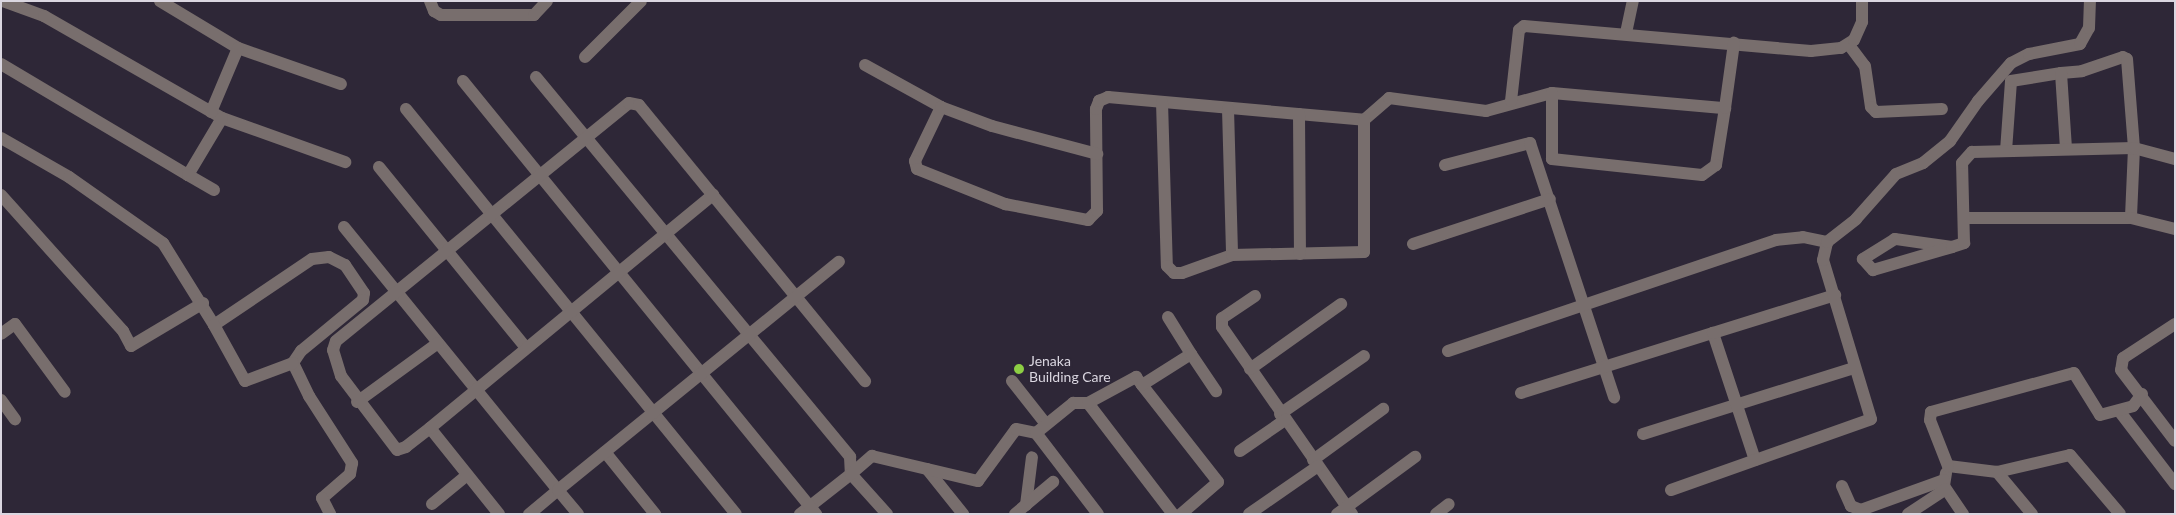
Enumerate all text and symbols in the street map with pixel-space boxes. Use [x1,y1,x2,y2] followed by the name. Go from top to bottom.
[1029,353,1111,386] place label: Jenaka Building Care
[1013,363,1025,375] marker: Jenaka Building Care

